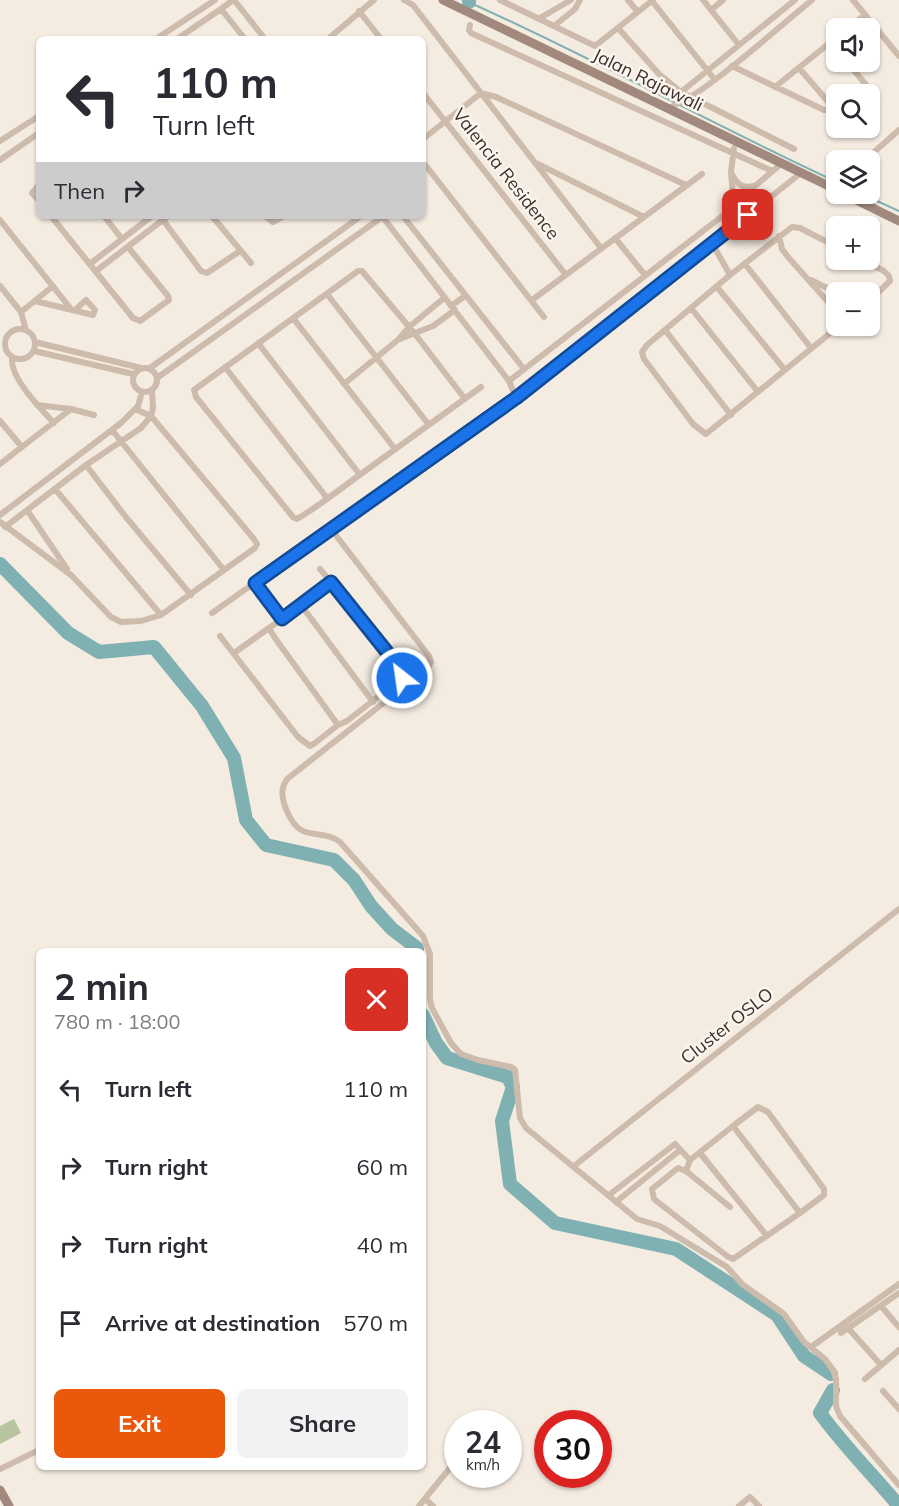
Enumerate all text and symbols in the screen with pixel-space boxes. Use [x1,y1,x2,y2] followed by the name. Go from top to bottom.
[826,18,880,336] map controls
[826,18,880,72] button: sound
[589,43,707,116] street label: Jalan Rajawali
[153,56,278,109] text: 110 m
[54,60,132,138] icon: left
[826,84,880,138] button: search
[448,103,565,244] street label: Valencia Residence
[153,108,255,142] text: Turn left
[826,150,880,204] button: layers
[117,174,150,207] icon: right
[54,177,105,205] text: Then
[722,189,773,240] pin
[731,198,764,231] icon: arrive
[826,216,880,270] button: +
[826,282,880,336] button: −
[370,646,434,710] position arrow
[54,964,149,1009] text: 2 min
[345,968,408,1031] button: close
[676,982,778,1069] street label: Cluster OSLO
[54,1009,180,1034] text: 780 m · 18:00
[54,1073,87,1106] icon: left
[105,1075,192,1103] text: Turn left
[343,1075,408,1103] text: 110 m
[54,1151,87,1184] icon: right
[105,1153,208,1181] text: Turn right
[357,1153,408,1181] text: 60 m
[54,1229,87,1262] icon: right
[105,1231,208,1259] text: Turn right
[357,1231,408,1259] text: 40 m
[54,1307,87,1340] icon: arrive
[105,1309,320,1337] text: Arrive at destination
[343,1309,408,1337] text: 570 m
[54,1389,225,1458] button: Exit
[237,1389,408,1458] button: Share
[534,1410,612,1488] speed limit sign: 30
[465,1423,501,1461] text: 24
[466,1455,500,1474] text: km/h

